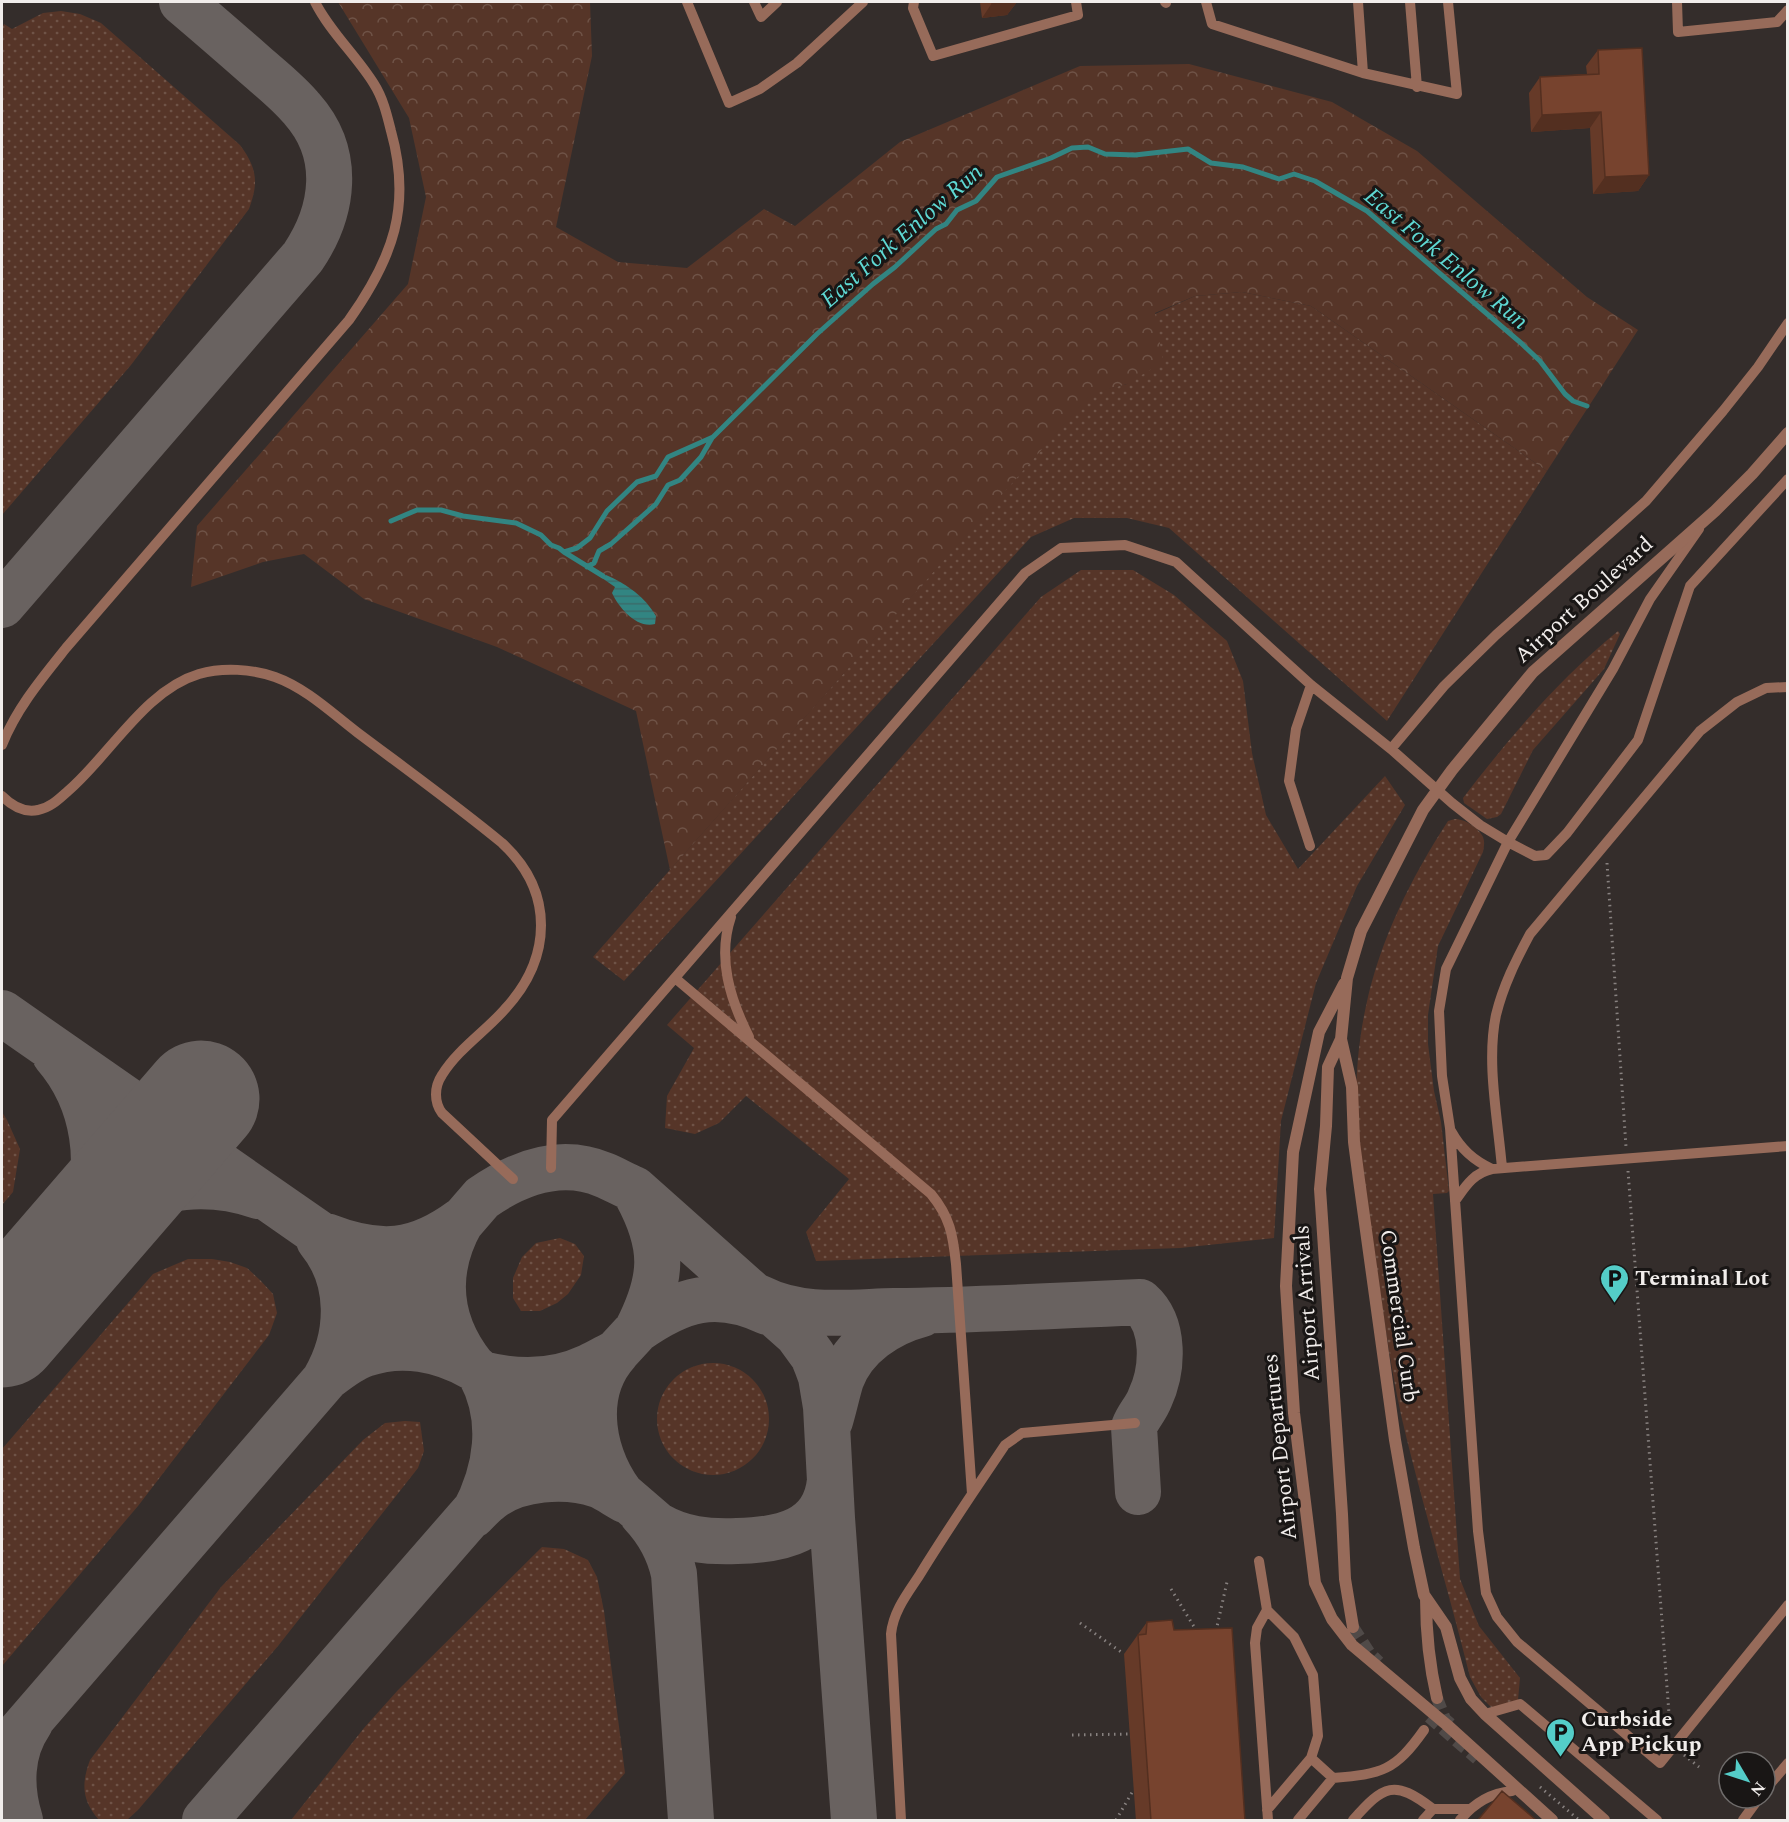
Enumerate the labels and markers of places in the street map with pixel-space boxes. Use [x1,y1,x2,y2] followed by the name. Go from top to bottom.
[1598,1262,1630,1304] parking icon: Terminal Lot
[1635,1262,1769,1295] place label: Terminal Lot
[1581,1703,1701,1761] place label: Curbside App Pickup
[1544,1716,1576,1758] parking icon: Curbside App Pickup

